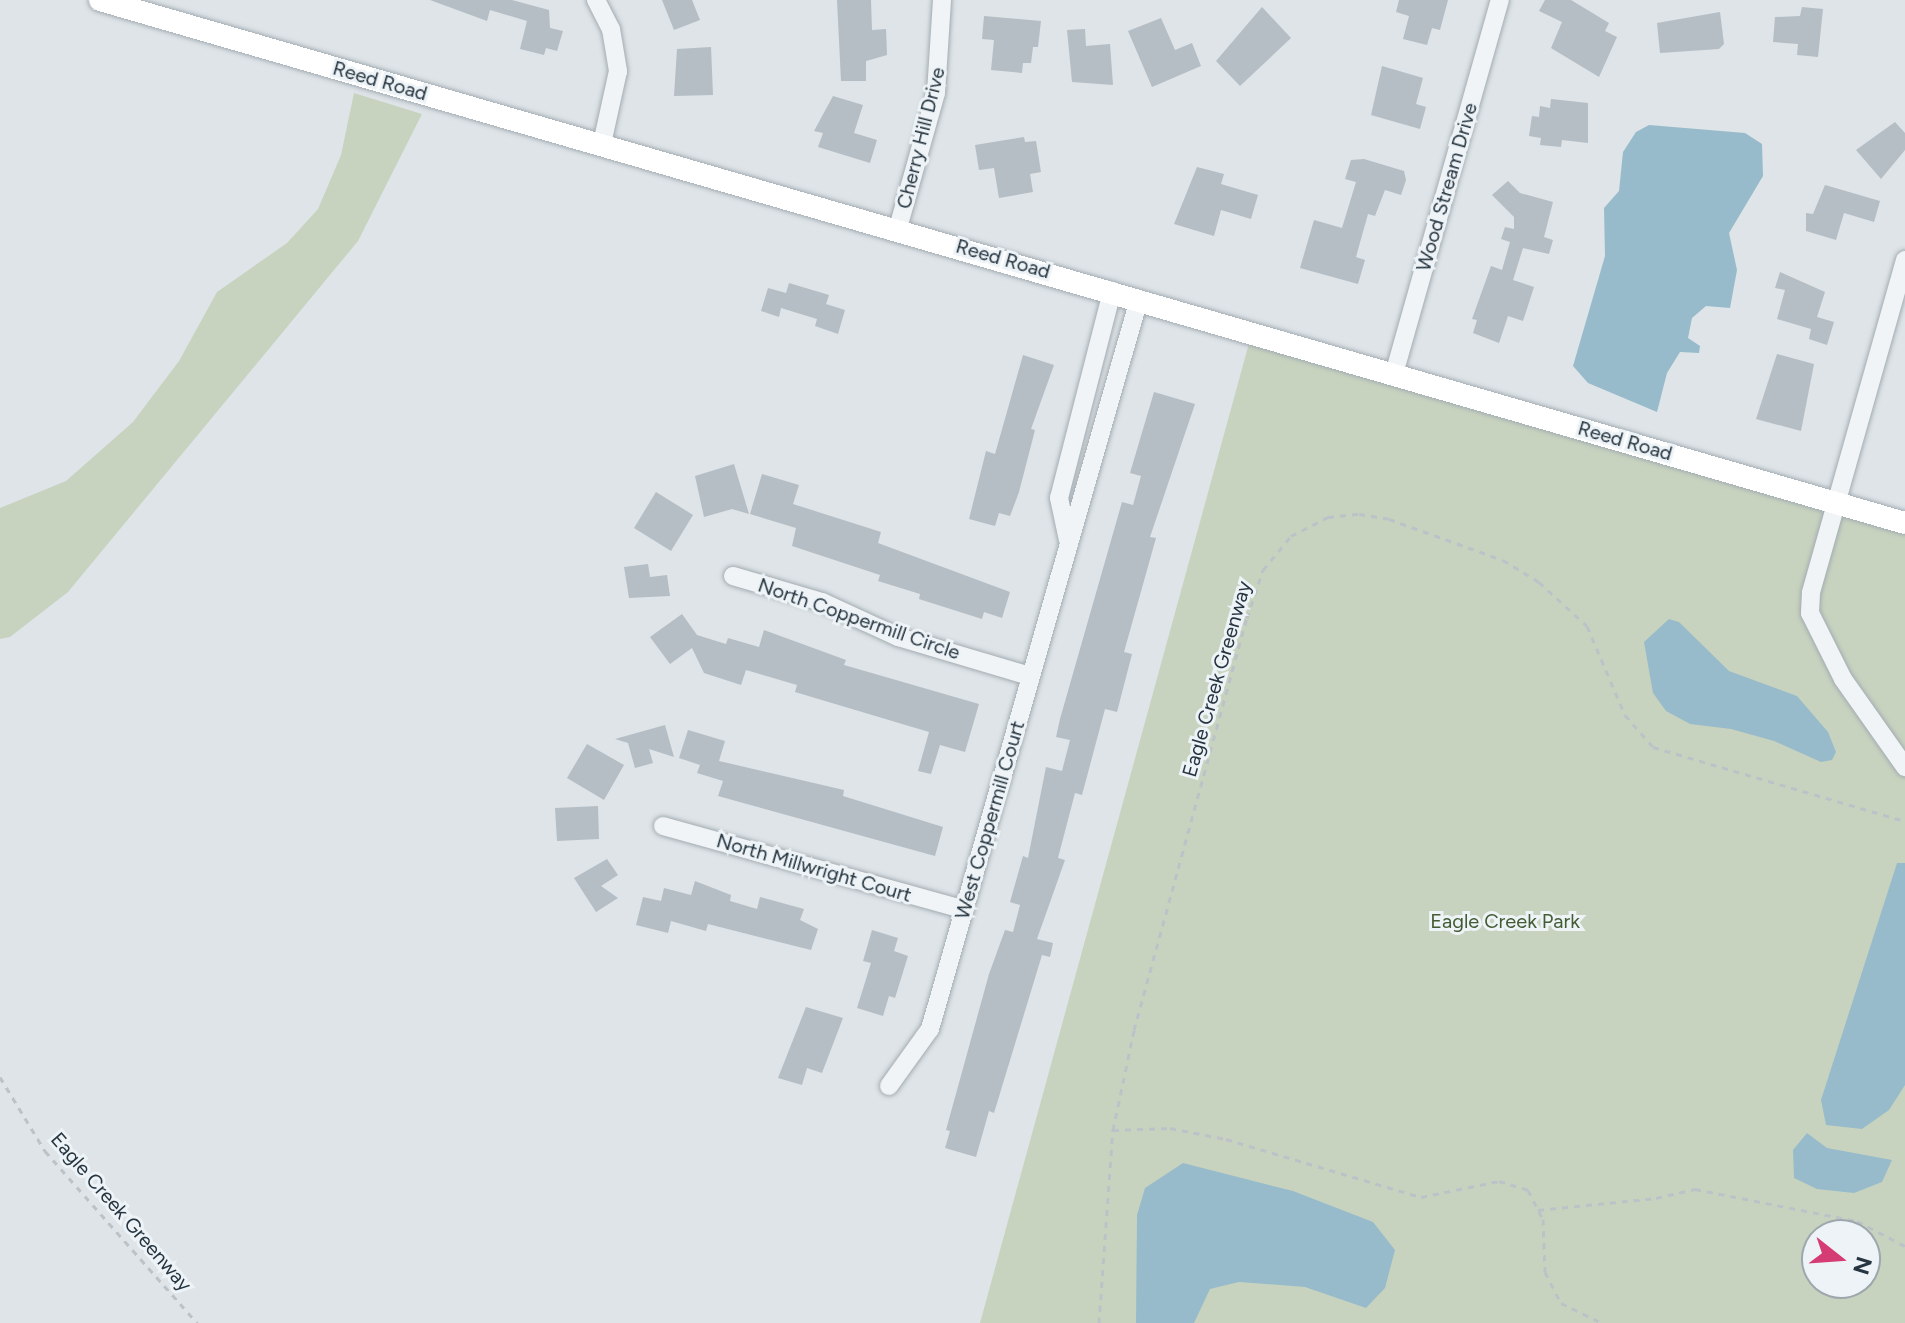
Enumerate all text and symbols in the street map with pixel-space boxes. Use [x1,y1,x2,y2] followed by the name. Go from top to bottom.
[330,56,430,106] street label: Reed Road
[892,65,950,211] street label: Cherry Hill Drive
[1411,100,1483,274] street label: Wood Stream Drive
[953,234,1053,284] street label: Reed Road
[1575,416,1675,466] street label: Reed Road
[755,573,963,665] street label: North Coppermill Circle
[1178,578,1256,780] street label: Eagle Creek Greenway
[950,718,1030,922] street label: West Coppermill Court
[714,829,914,907] street label: North Millwright Court
[1430,909,1580,933] park label: Eagle Creek Park
[46,1128,196,1296] street label: Eagle Creek Greenway
[1801,1219,1881,1299] north arrow
[1847,1253,1878,1278] text: N

